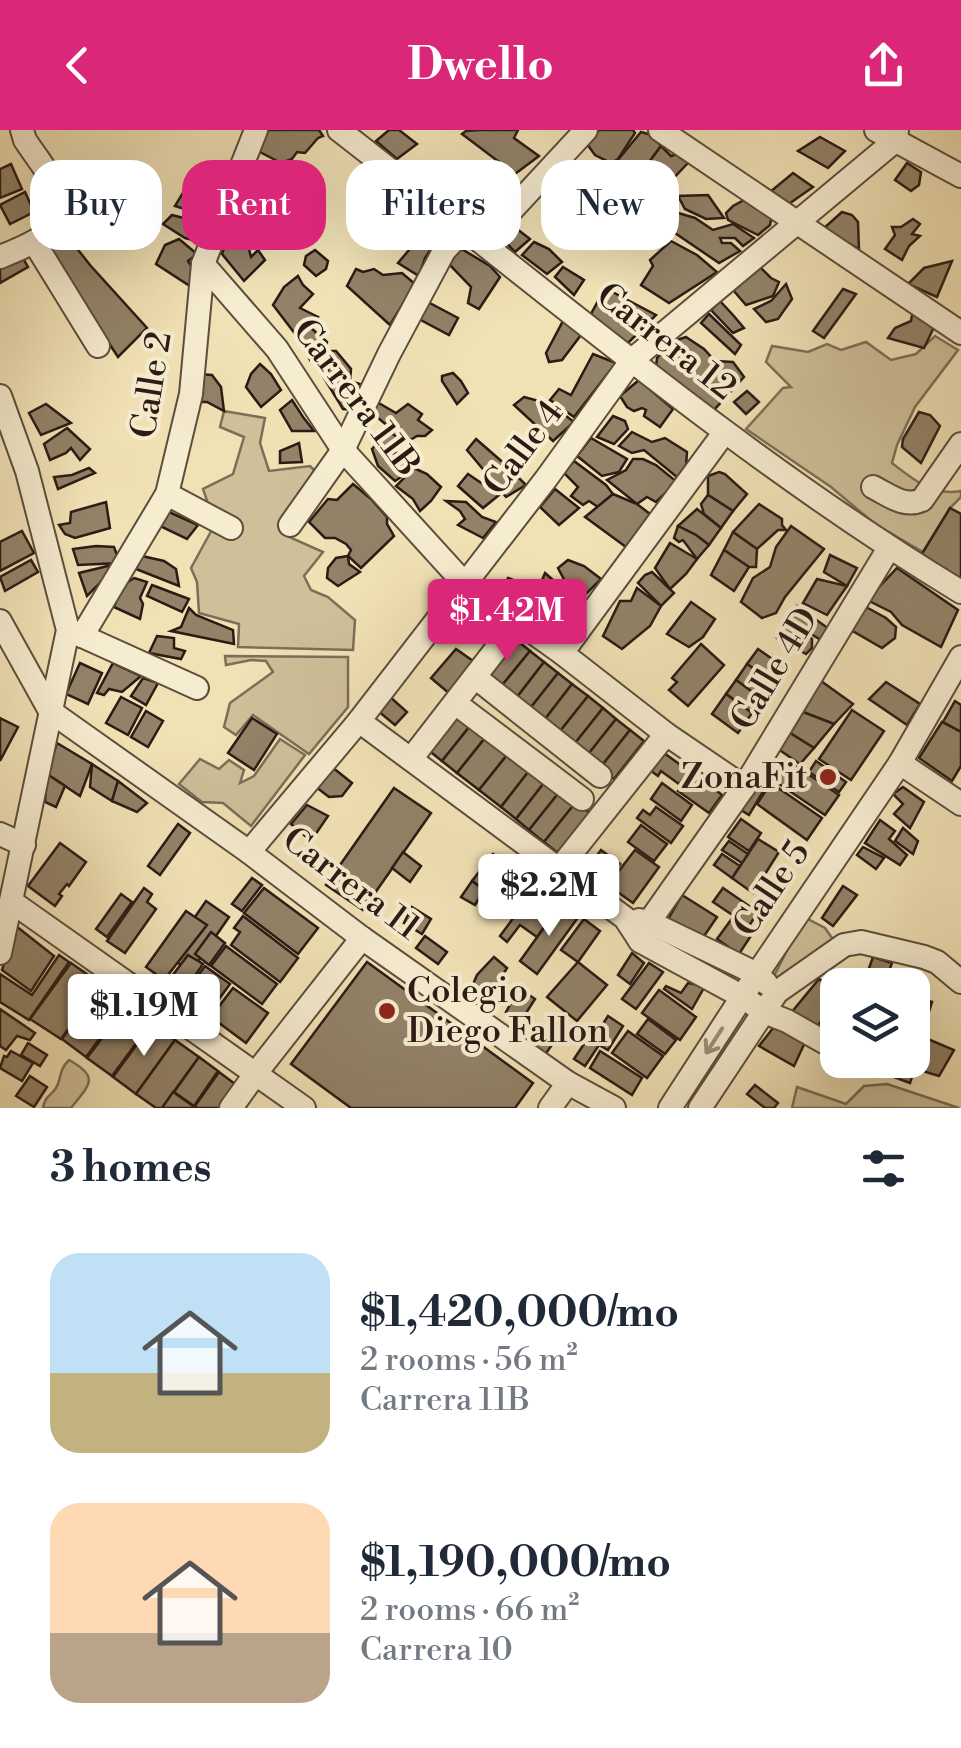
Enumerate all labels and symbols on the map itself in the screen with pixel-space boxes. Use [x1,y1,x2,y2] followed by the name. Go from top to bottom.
[587,274,745,410] street label: Carrera 12
[283,311,429,485] street label: Carrera 11B
[122,329,182,441] street label: Calle 2
[474,392,574,504] street label: Calle 4
[426,579,588,664] pin: $1.42M
[722,600,828,738] street label: Calle 4D
[681,756,808,799] place label: ZonaFit
[817,766,839,788] marker: ZonaFit
[274,818,428,950] street label: Carrera 11
[724,833,820,945] street label: Calle 5
[479,854,619,939] pin: $2.2M
[407,970,608,1053] place label: Colegio Diego Fallon
[63,974,225,1059] pin: $1.19M
[376,1000,398,1022] marker: Colegio Diego Fallon
[704,1027,725,1055] one-way arrow

